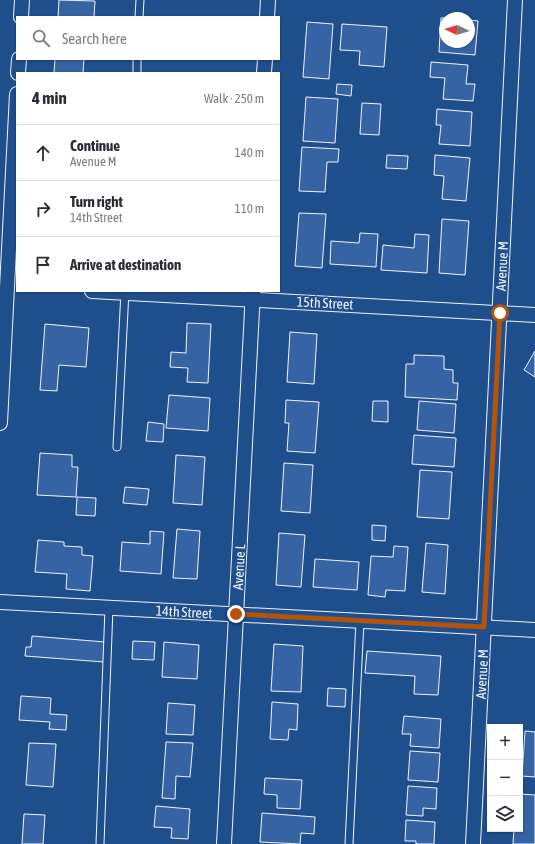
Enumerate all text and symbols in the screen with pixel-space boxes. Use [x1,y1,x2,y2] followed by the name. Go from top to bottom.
[439,12,475,48] north arrow
[16,16,280,60] search box
[30,27,52,49] icon: search
[62,30,127,47] text: Search here
[32,88,67,108] text: 4 min
[204,91,264,106] text: Walk · 250 m
[70,137,120,154] text: Continue
[32,142,54,164] icon: ahead
[235,145,264,160] text: 140 m
[70,154,116,169] text: Avenue M
[70,193,123,210] text: Turn right
[32,198,54,220] icon: right
[235,201,264,216] text: 110 m
[70,210,123,225] text: 14th Street
[493,241,511,291] street label: Avenue M
[32,254,54,276] icon: arrive
[70,256,181,273] text: Arrive at destination
[296,294,354,312] street label: 15th Street
[491,304,509,322] route start
[230,543,248,590] street label: Avenue L
[155,603,213,621] street label: 14th Street
[227,605,245,623] route end
[473,649,491,699] street label: Avenue M
[487,724,523,832] map controls
[487,724,523,760] button: +
[487,760,523,796] button: −
[487,796,523,832] button: layers

